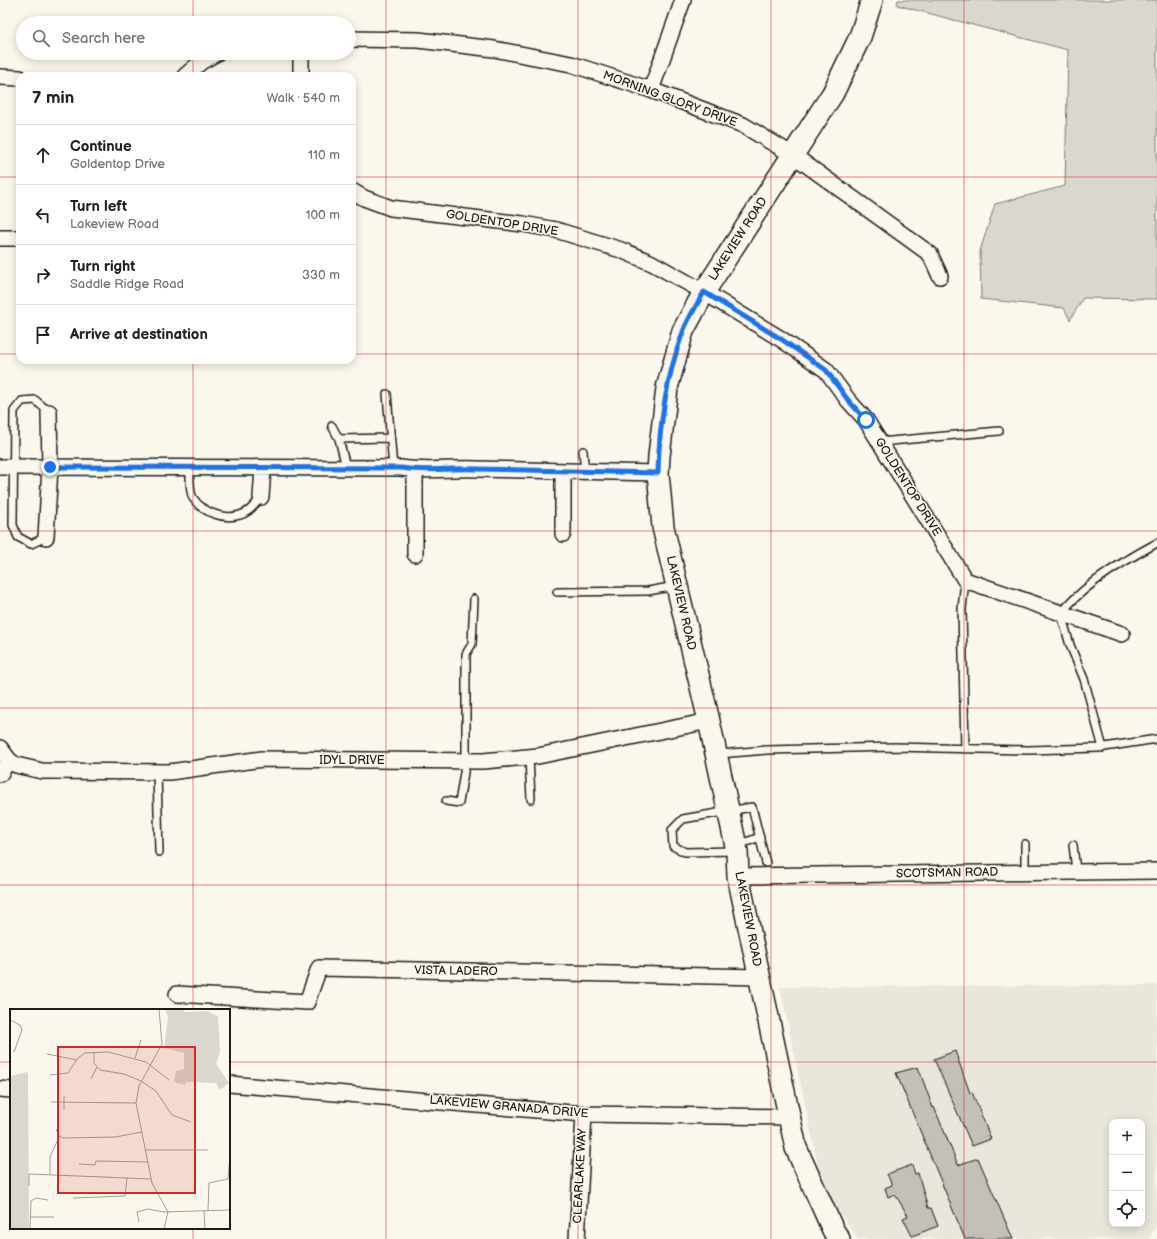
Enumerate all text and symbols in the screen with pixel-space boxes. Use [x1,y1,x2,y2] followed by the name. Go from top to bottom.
[16,16,356,60] search box
[30,27,52,49] icon: search
[62,29,145,48] text: Search here
[601,68,739,130] street label: MORNING GLORY DRIVE
[32,88,74,108] text: 7 min
[266,90,340,106] text: Walk · 540 m
[70,137,132,156] text: Continue
[32,144,54,166] icon: ahead
[308,147,340,163] text: 110 m
[70,156,165,172] text: Goldentop Drive
[705,194,771,284] street label: LAKEVIEW ROAD
[70,197,127,216] text: Turn left
[32,204,54,226] icon: left
[305,207,340,223] text: 100 m
[445,207,559,239] street label: GOLDENTOP DRIVE
[70,216,159,232] text: Lakeview Road
[70,257,135,276] text: Turn right
[32,264,54,286] icon: right
[302,267,340,283] text: 330 m
[70,276,184,292] text: Saddle Ridge Road
[32,324,54,346] icon: arrive
[70,325,208,344] text: Arrive at destination
[857,411,875,429] route start
[872,435,944,539] street label: GOLDENTOP DRIVE
[41,458,59,476] route end
[663,554,699,652] street label: LAKEVIEW ROAD
[319,753,385,768] street label: IDYL DRIVE
[896,865,998,881] street label: SCOTSMAN ROAD
[731,870,765,968] street label: LAKEVIEW ROAD
[414,963,498,979] street label: VISTA LADERO
[10,1009,230,1229] inset map
[429,1093,589,1121] street label: LAKEVIEW GRANADA DRIVE
[1109,1119,1145,1227] map controls
[1109,1119,1145,1155] button: +
[570,1127,590,1224] street label: CLEARLAKE WAY
[1109,1155,1145,1191] button: −
[1109,1191,1145,1227] button: locate

